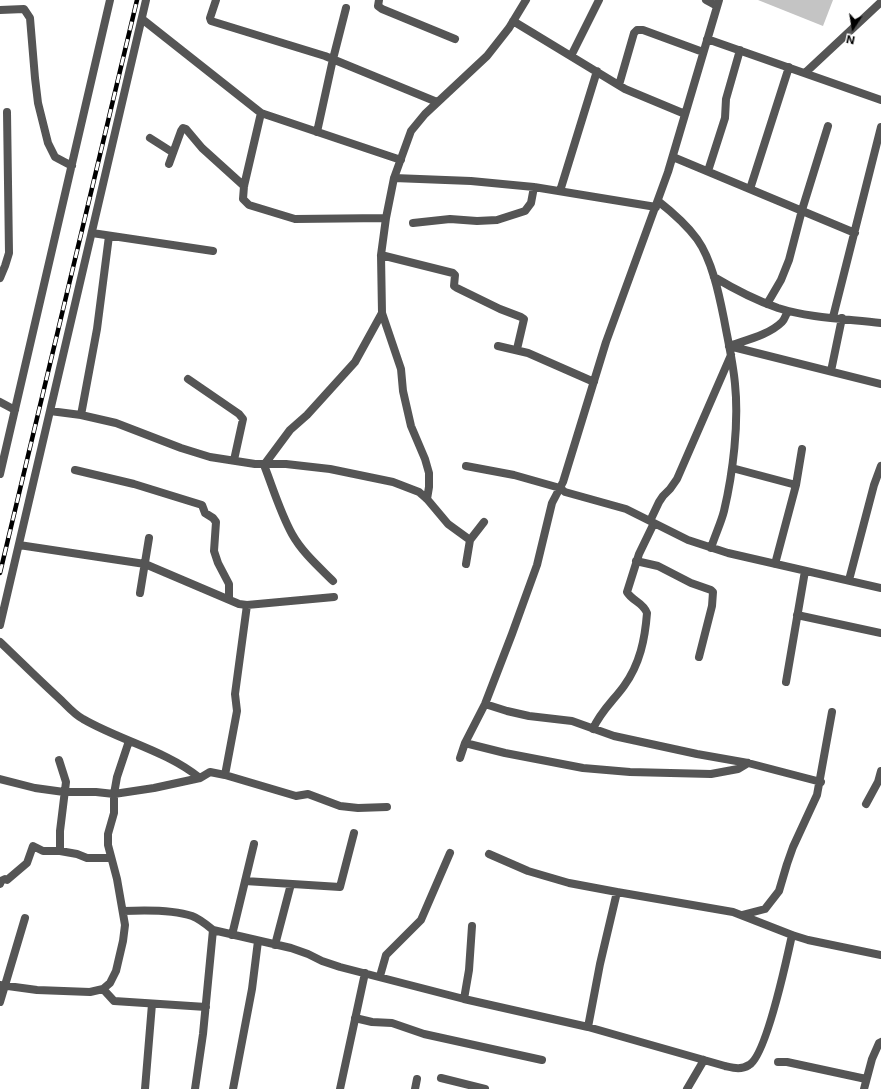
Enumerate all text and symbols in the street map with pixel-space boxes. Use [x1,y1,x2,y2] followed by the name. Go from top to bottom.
[833,8,873,48] north arrow
[845,32,856,47] text: N

